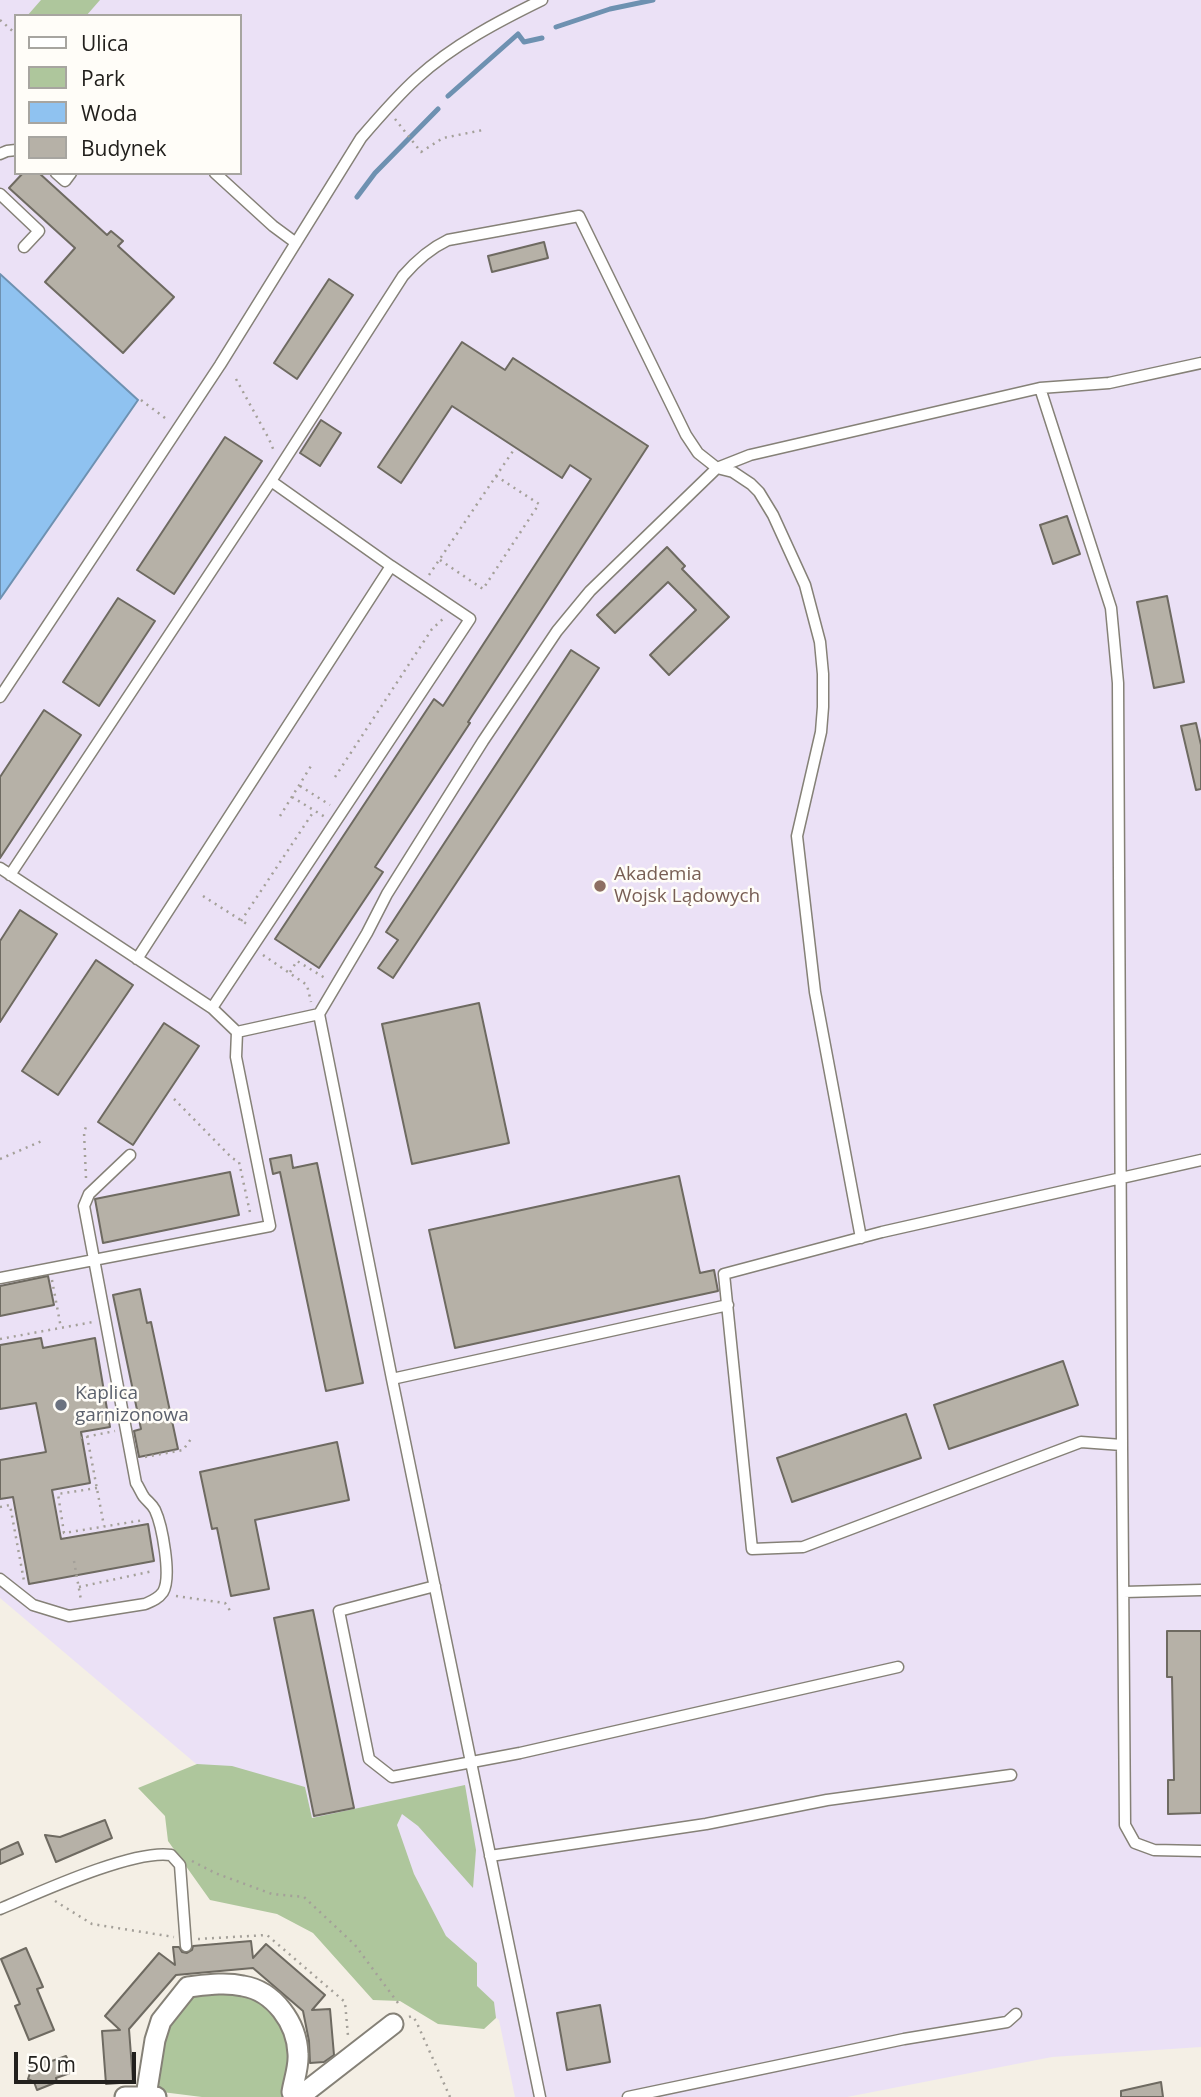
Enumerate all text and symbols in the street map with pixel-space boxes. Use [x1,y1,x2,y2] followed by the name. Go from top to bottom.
[14,14,242,175] legend
[81,29,129,57] text: Ulica
[81,64,125,92] text: Park
[81,99,138,127] text: Woda
[81,134,167,162] text: Budynek
[614,864,760,908] place label: Akademia Wojsk Lądowych
[592,878,608,894] marker: Akademia Wojsk Lądowych
[75,1383,189,1427] place label: Kaplica garnizonowa
[53,1397,69,1413] marker: Kaplica garnizonowa
[18,2038,140,2082] scale bar
[27,2050,76,2078] text: 50 m

